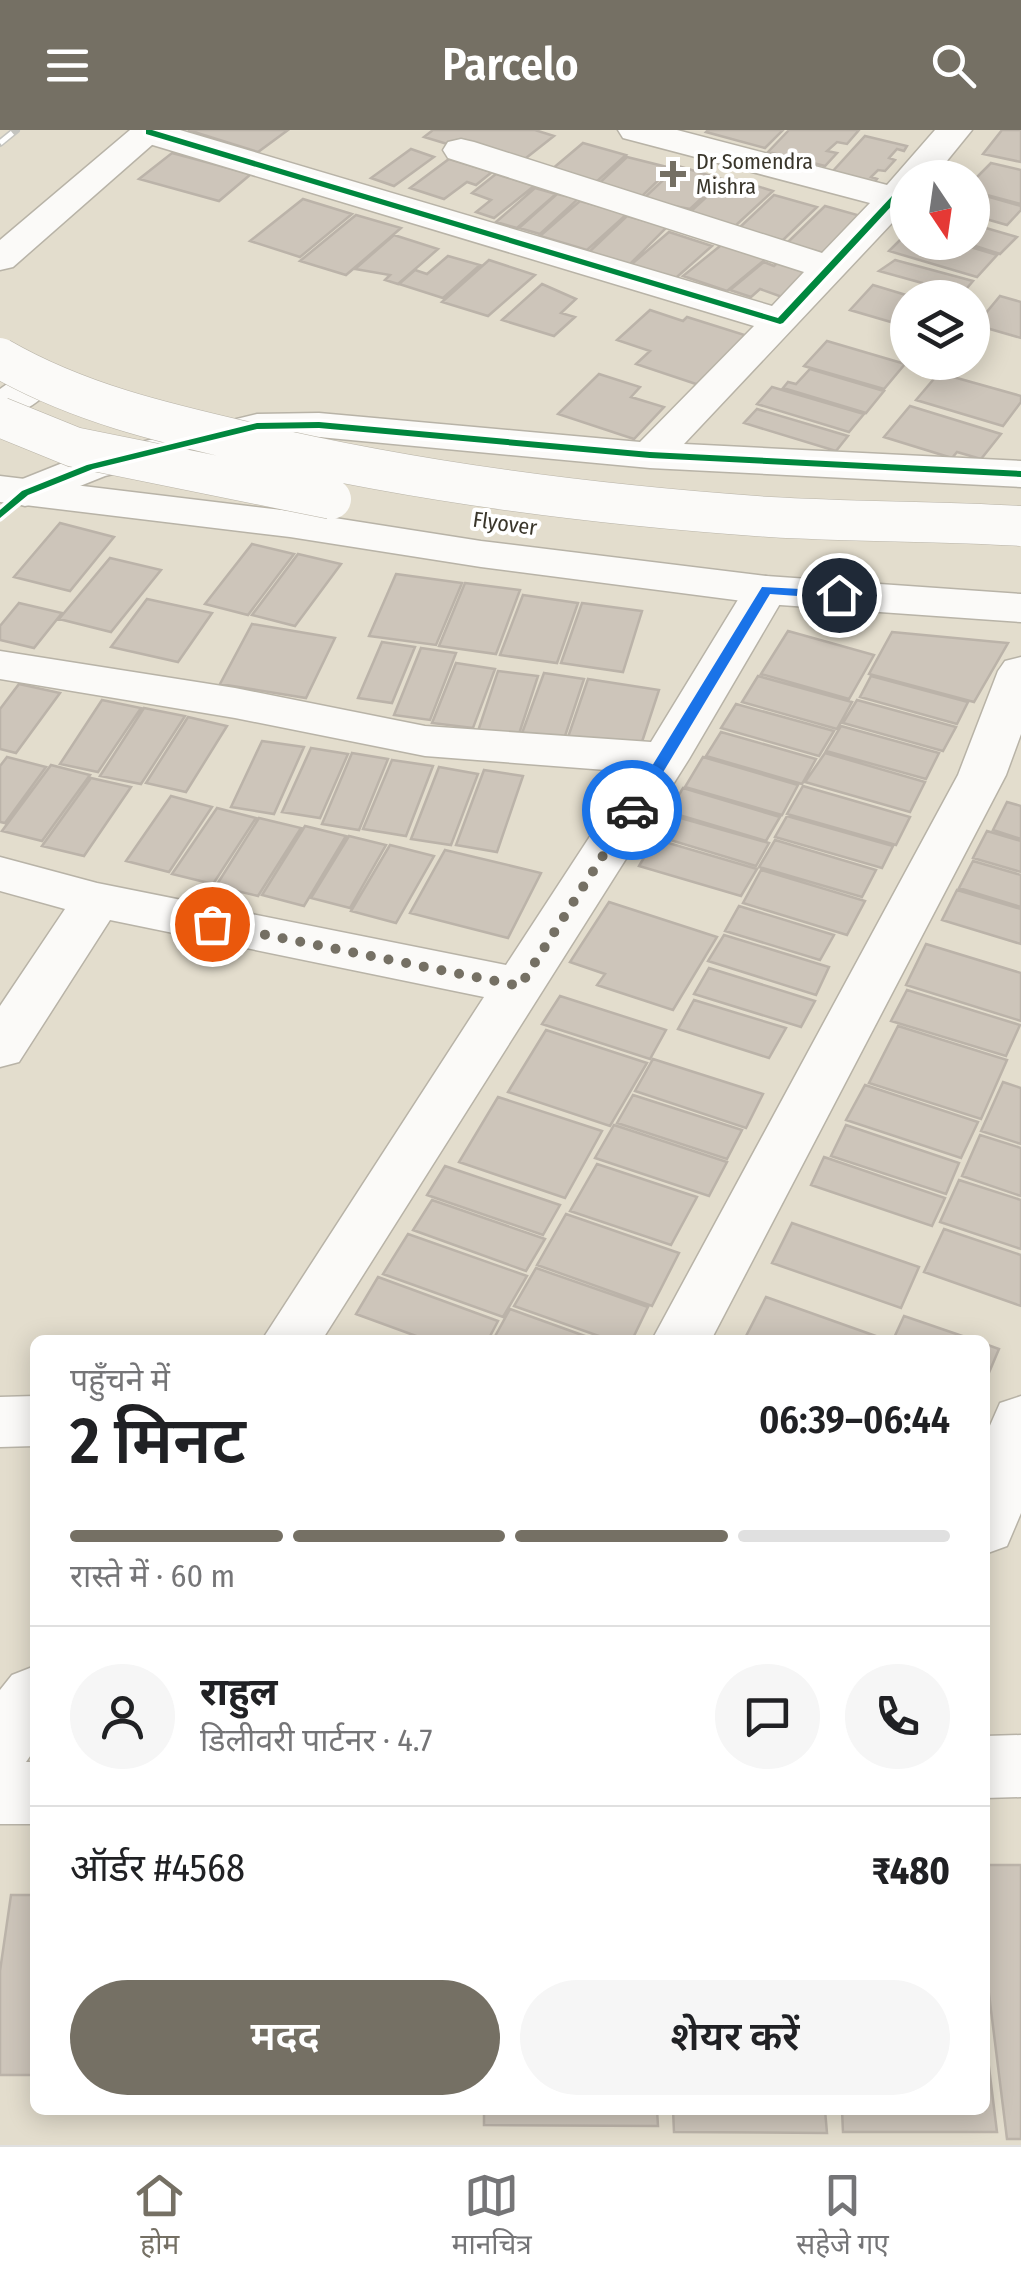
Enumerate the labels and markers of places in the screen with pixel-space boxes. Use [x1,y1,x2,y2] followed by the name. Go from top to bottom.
[696,148,813,200] place label: Dr Somendra Mishra
[660,161,686,187] marker: Dr Somendra Mishra
[797,553,882,638] pin
[170,882,255,967] pin

